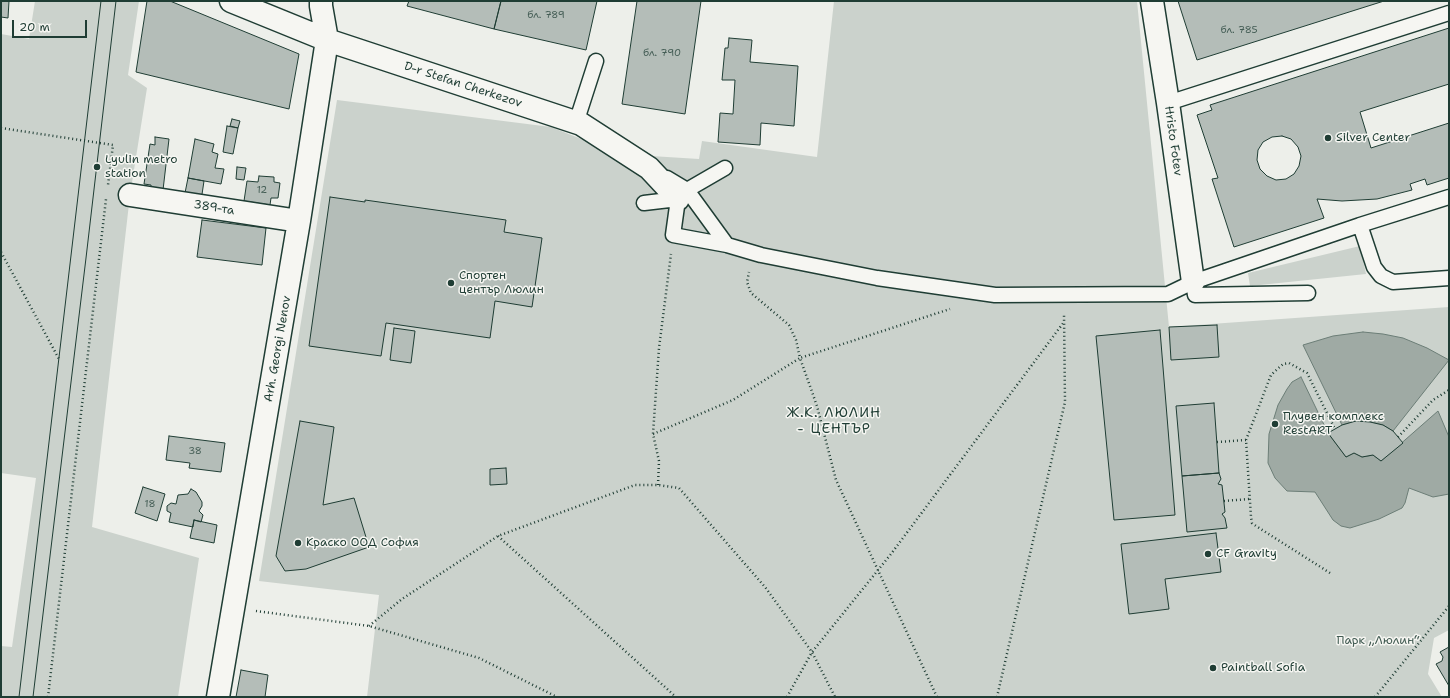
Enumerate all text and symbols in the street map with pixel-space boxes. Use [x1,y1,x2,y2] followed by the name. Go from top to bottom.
[527,9,565,21] house number: бл. 789
[14,12,89,38] scale bar
[19,19,50,35] text: 20 m
[1220,24,1258,36] house number: бл. 785
[643,47,681,59] house number: бл. 790
[402,59,524,111] street label: D-r Stefan Cherkezov
[1161,105,1185,177] street label: Hristo Fotev
[1336,131,1410,145] place label: Silver Center
[1323,133,1333,143] marker: Silver Center
[105,153,177,181] place label: Lyulin metro station
[92,162,102,172] marker: Lyulin metro station
[257,184,267,196] house number: 12
[192,198,236,218] street label: 389-та
[459,269,544,297] place label: Спортен център Люлин
[446,278,456,288] marker: Спортен център Люлин
[262,295,294,403] street label: Arh. Georgi Nenov
[787,405,881,438] district label: Ж.К. ЛЮЛИН - ЦЕНТЪР
[1283,410,1384,438] place label: Плувен комплекс RestART
[1270,419,1280,429] marker: Плувен комплекс RestART
[188,445,202,457] house number: 38
[144,498,156,510] house number: 18
[306,536,419,550] place label: Краско ООД София
[293,538,303,548] marker: Краско ООД София
[1216,547,1277,561] place label: CF Gravity
[1203,549,1213,559] marker: CF Gravity
[1337,634,1419,648] park label: Парк „Люлин“
[1221,661,1305,675] place label: Paintball Sofia
[1208,663,1218,673] marker: Paintball Sofia

